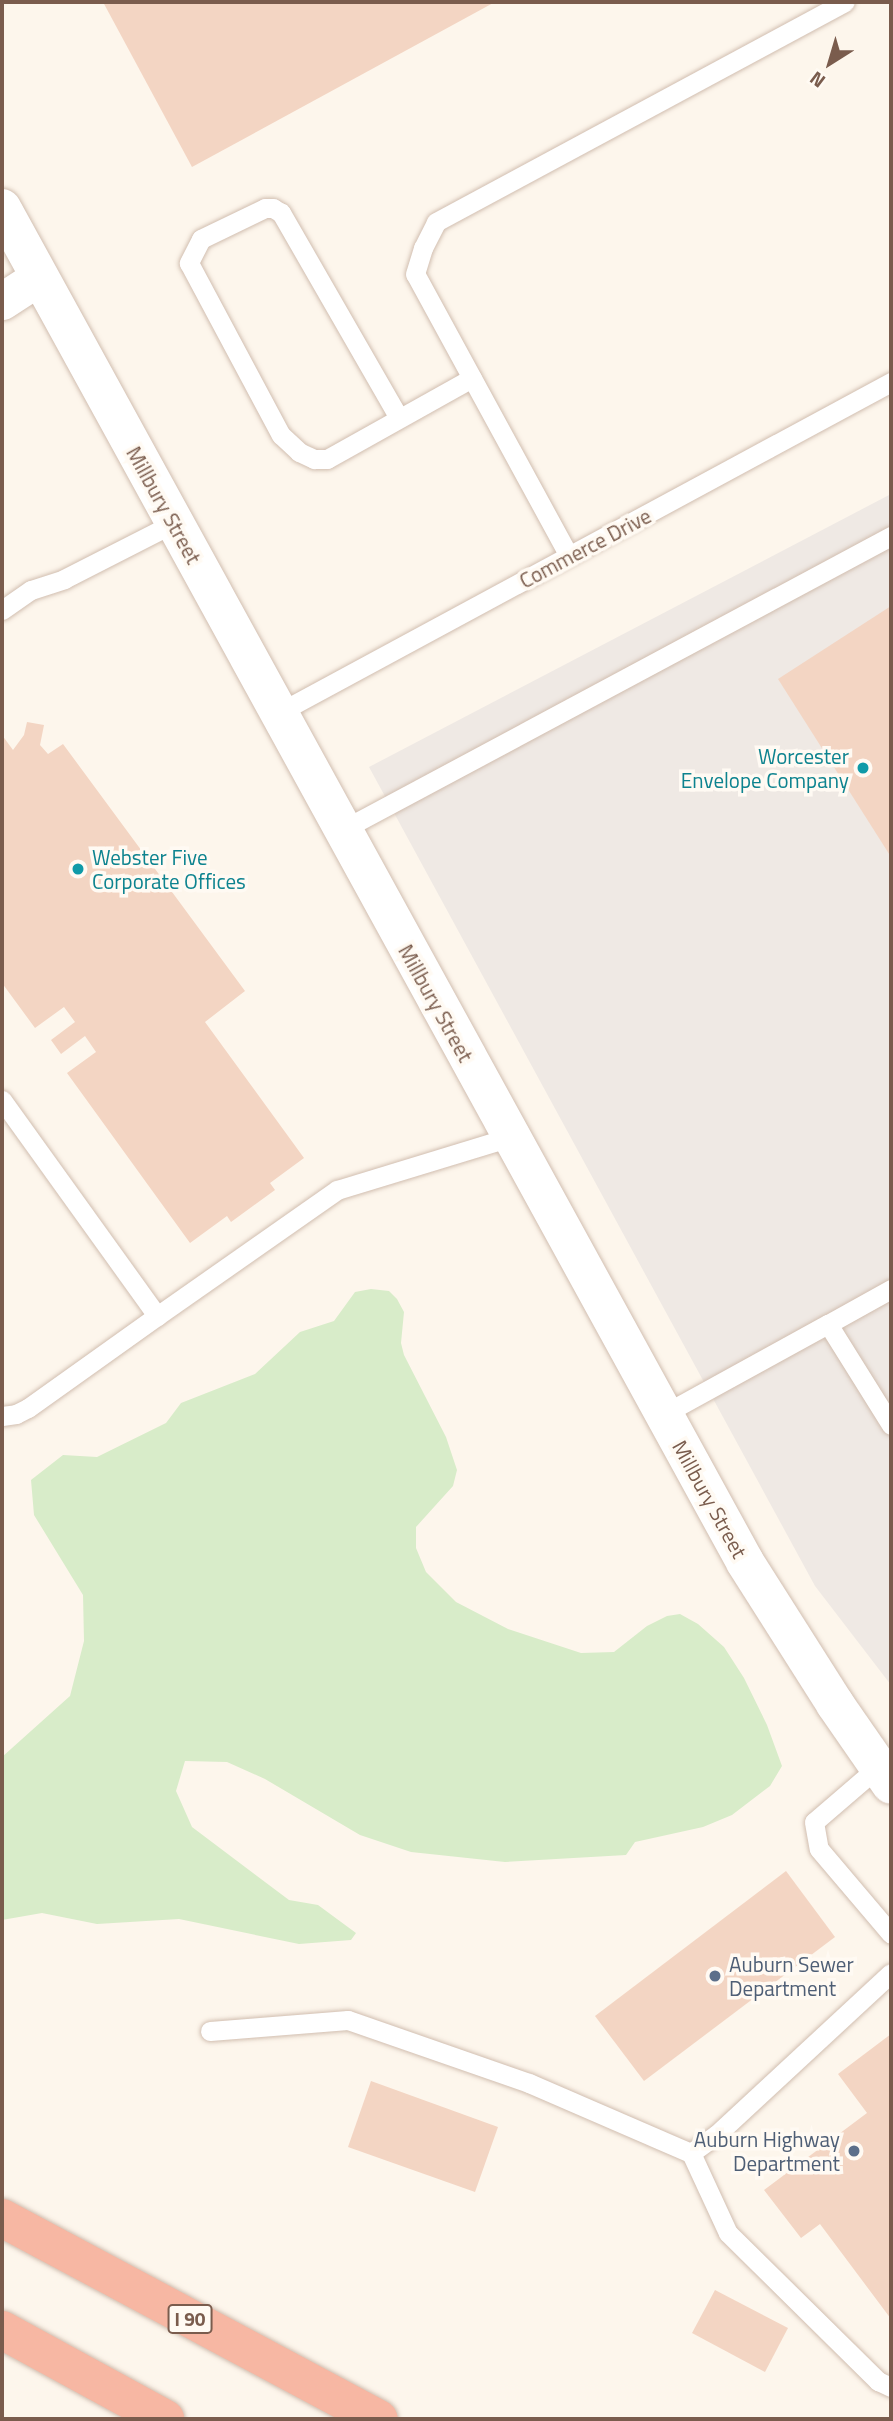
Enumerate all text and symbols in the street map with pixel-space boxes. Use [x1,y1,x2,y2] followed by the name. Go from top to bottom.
[795,28,865,98] north arrow
[803,65,831,96] text: N
[121,442,207,568] street label: Millbury Street
[515,503,655,593] street label: Commerce Drive
[681,743,849,793] place label: Worcester Envelope Company
[855,760,871,776] marker: Worcester Envelope Company
[92,844,246,894] place label: Webster Five Corporate Offices
[70,861,86,877] marker: Webster Five Corporate Offices
[393,940,479,1066] street label: Millbury Street
[667,1436,753,1562] street label: Millbury Street
[729,1951,854,2001] place label: Auburn Sewer Department
[707,1968,723,1984] marker: Auburn Sewer Department
[694,2126,840,2176] place label: Auburn Highway Department
[846,2143,862,2159] marker: Auburn Highway Department
[167,2304,213,2334] road number: I 90

